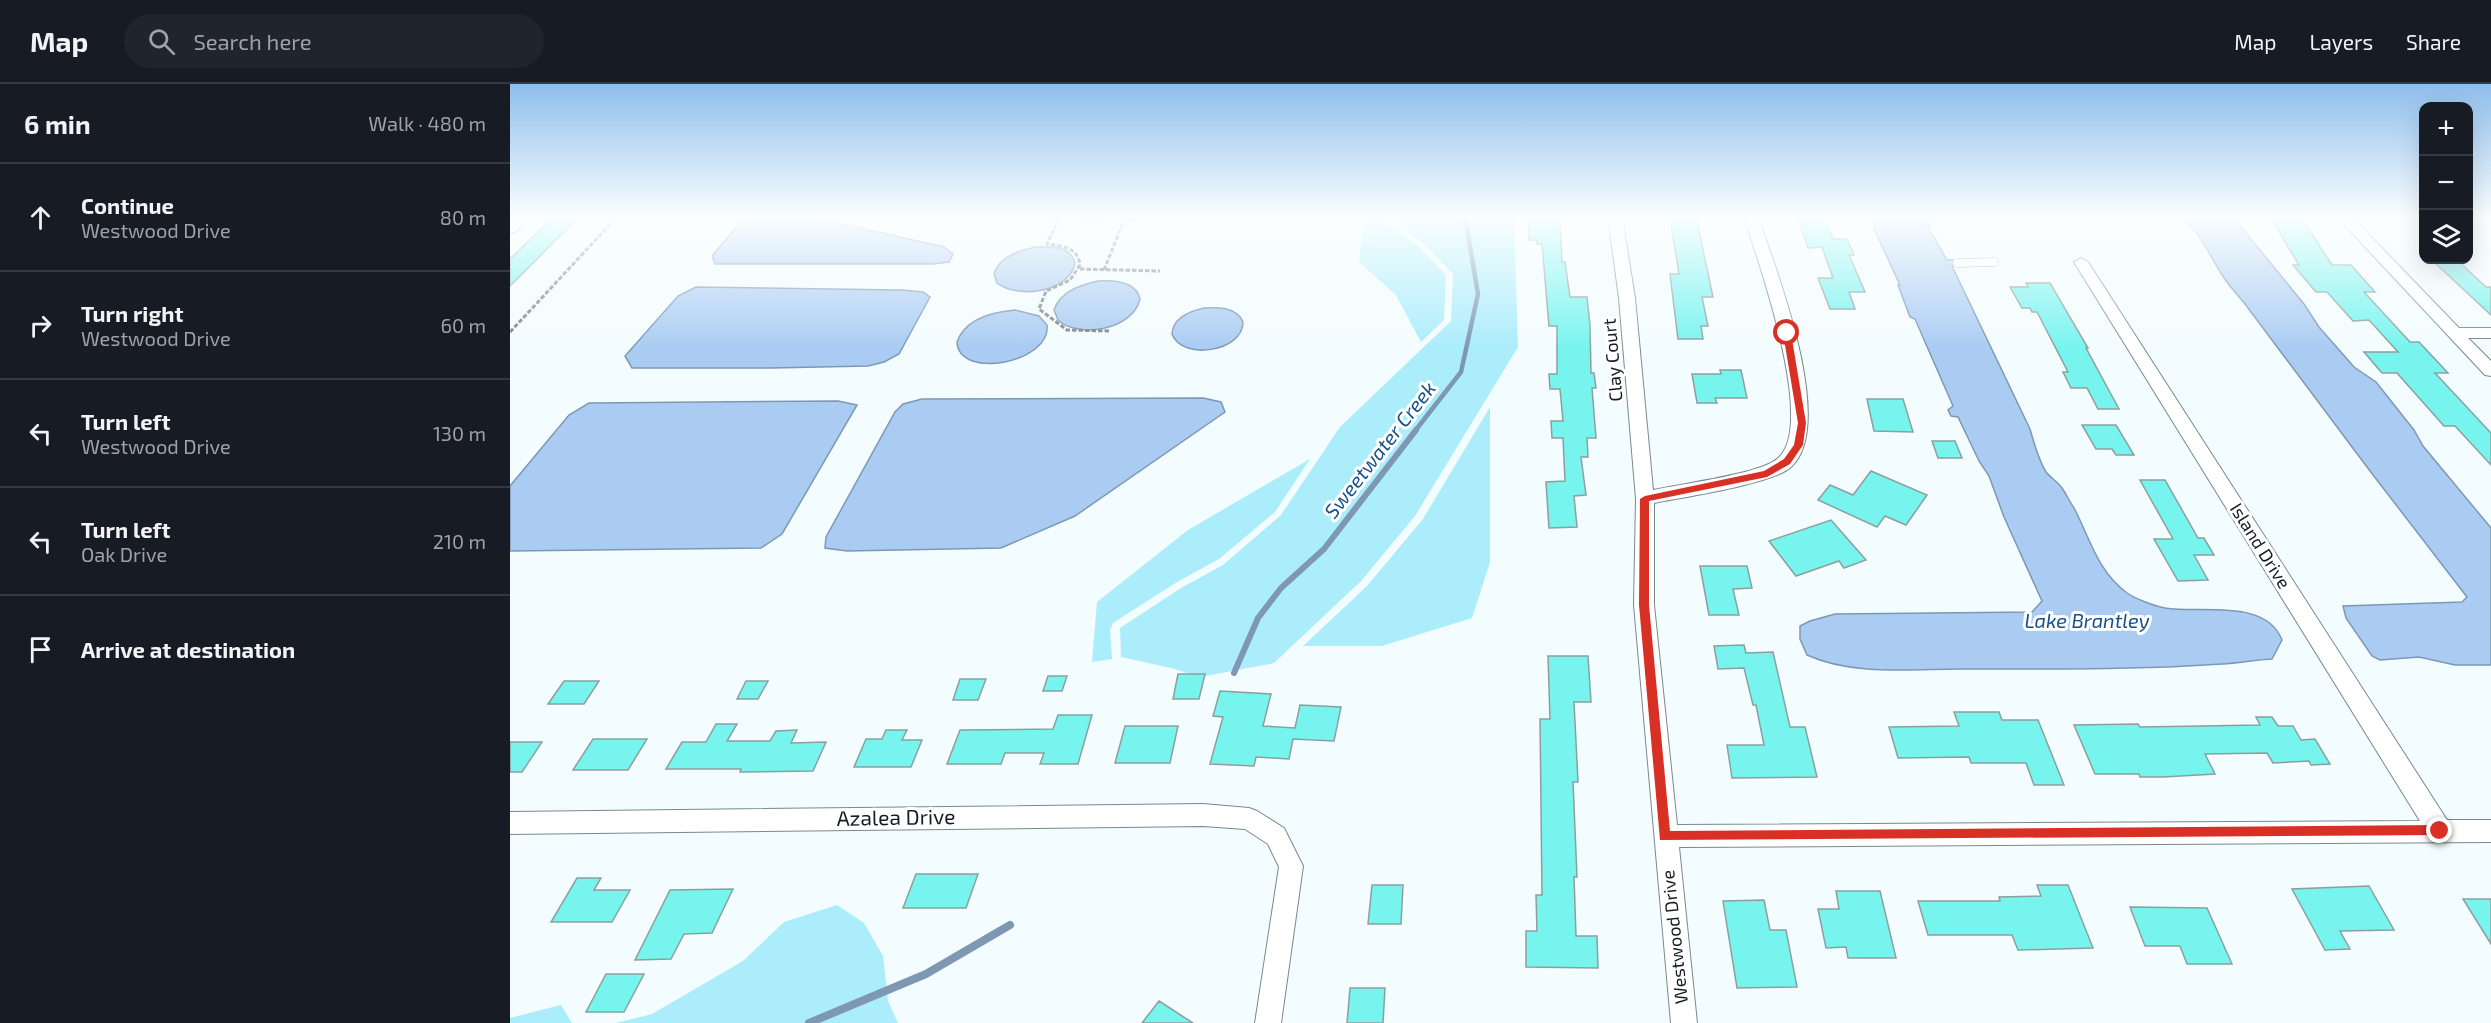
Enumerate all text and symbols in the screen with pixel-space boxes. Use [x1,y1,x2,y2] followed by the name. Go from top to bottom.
[124,14,544,68] search box
[30,24,88,58] text: Map
[145,25,178,58] icon: search
[193,28,312,54] text: Search here
[2234,29,2276,54] text: Map
[2309,29,2373,54] text: Layers
[2406,29,2461,54] text: Share
[2419,102,2473,264] map controls
[2419,102,2473,156] button: +
[24,108,91,139] text: 6 min
[368,111,486,135] text: Walk · 480 m
[2419,156,2473,210] button: −
[81,192,174,218] text: Continue
[24,201,57,234] icon: ahead
[440,205,486,229] text: 80 m
[2419,210,2473,264] button: layers
[81,218,231,242] text: Westwood Drive
[81,300,183,326] text: Turn right
[24,309,57,342] icon: right
[441,313,486,337] text: 60 m
[1597,317,1627,403] street label: Clay Court
[1773,319,1799,345] route start
[81,326,231,350] text: Westwood Drive
[1318,376,1440,523] water label: Sweetwater Creek
[81,408,170,434] text: Turn left
[24,417,57,450] icon: left
[433,421,486,445] text: 130 m
[81,434,231,458] text: Westwood Drive
[2226,499,2296,592] street label: Island Drive
[81,516,170,542] text: Turn left
[24,525,57,558] icon: left
[433,529,486,553] text: 210 m
[81,542,167,566] text: Oak Drive
[2024,608,2150,633] water label: Lake Brantley
[24,633,57,666] icon: arrive
[81,636,295,662] text: Arrive at destination
[836,803,956,830] street label: Azalea Drive
[2426,817,2452,843] route end
[1656,869,1692,1005] street label: Westwood Drive

